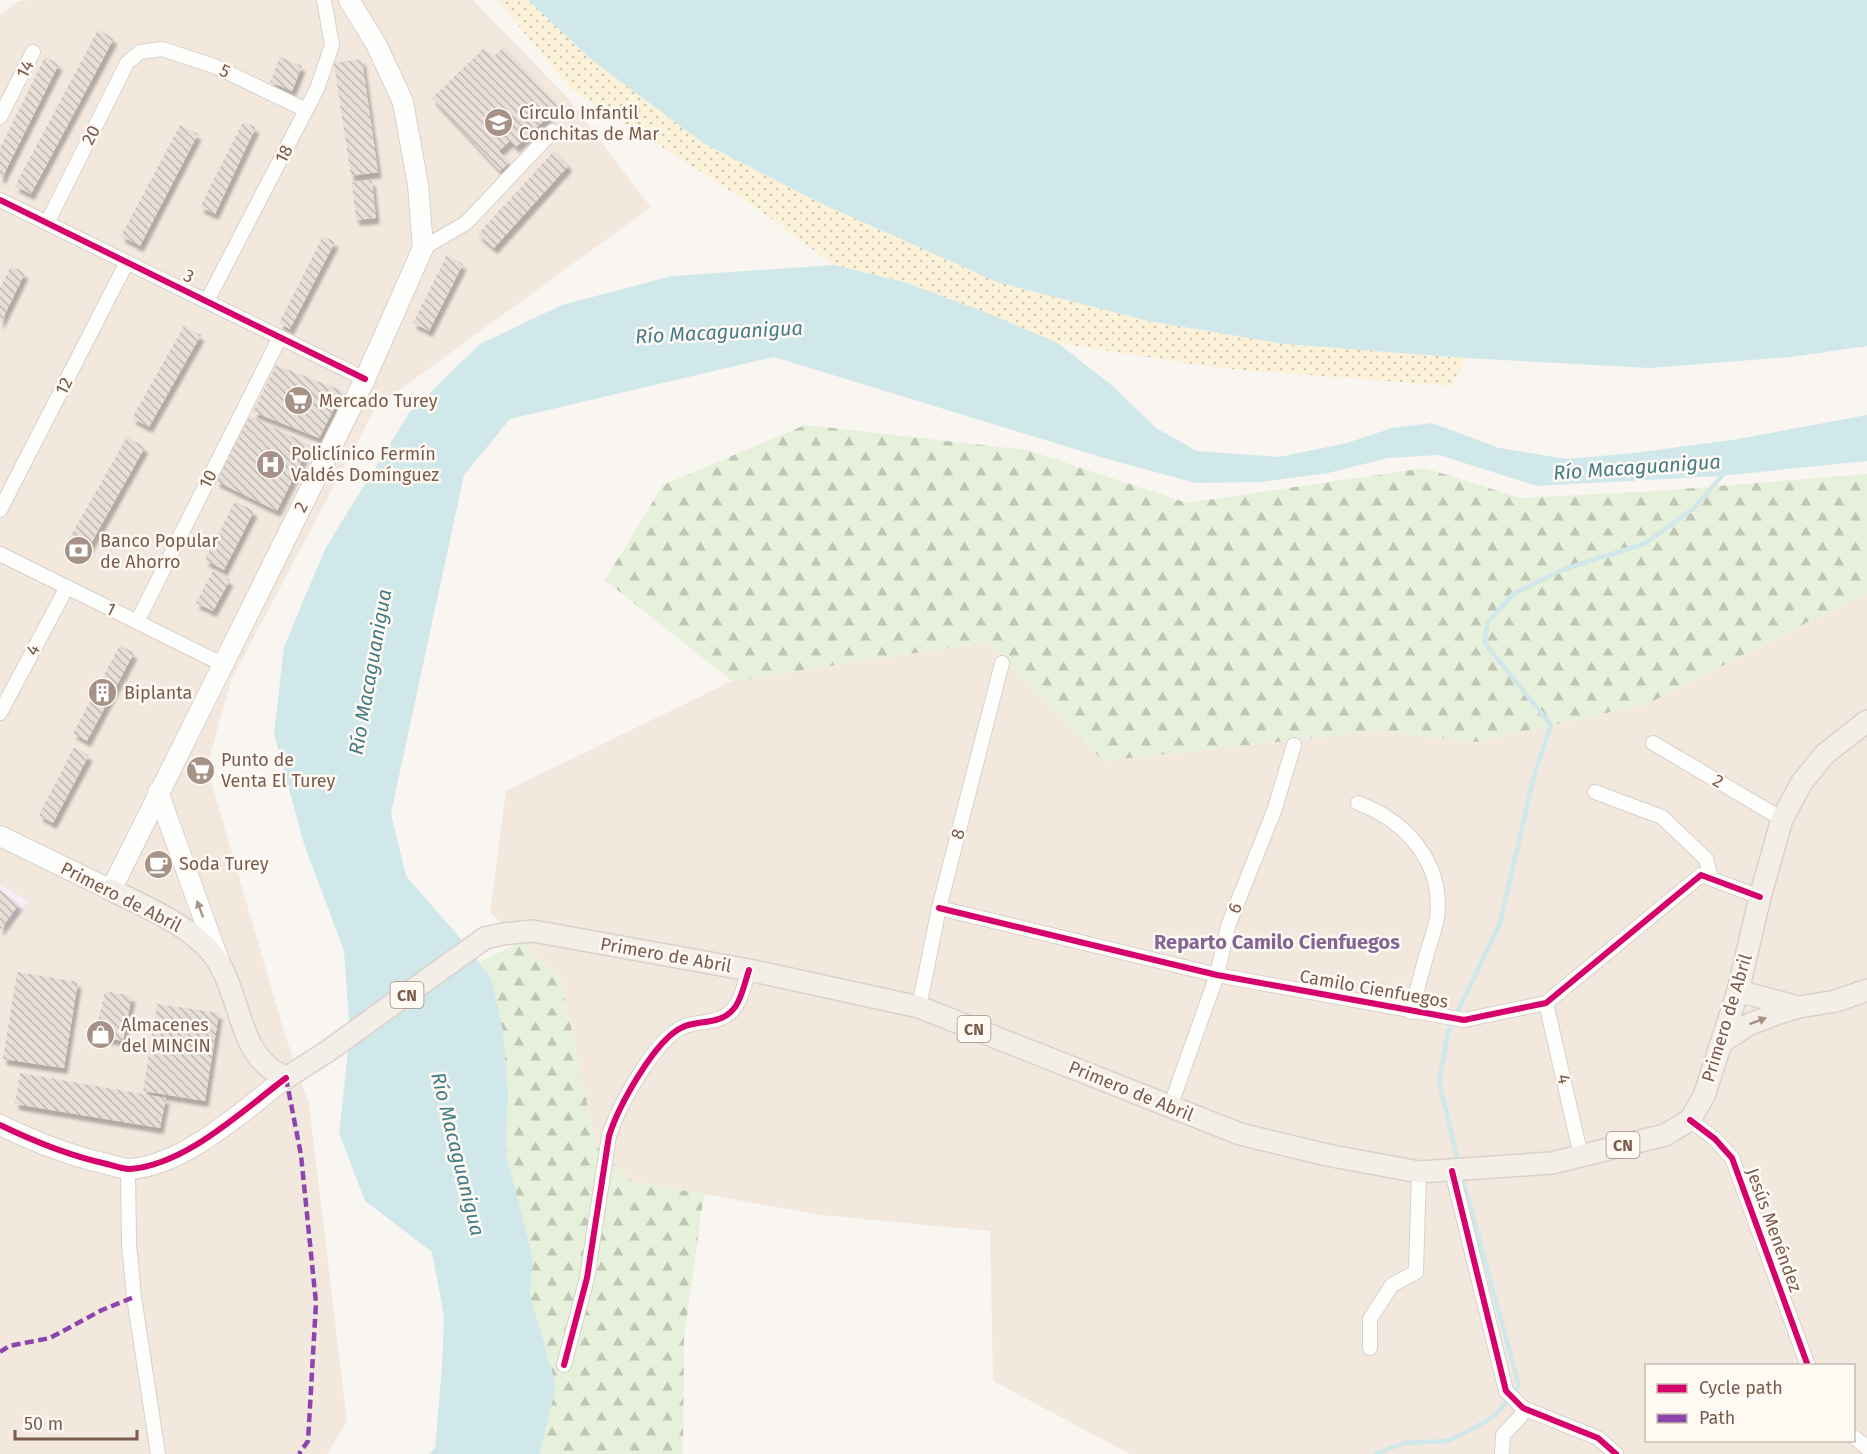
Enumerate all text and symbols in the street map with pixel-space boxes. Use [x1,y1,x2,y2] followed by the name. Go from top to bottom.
[11,56,39,82] street label: 14
[216,59,234,83] street label: 5
[519,102,659,145] place label: Círculo Infantil Conchitas de Mar
[482,107,514,139] school or university icon: Círculo Infantil Conchitas de Mar
[77,122,105,148] street label: 20
[270,141,298,167] street label: 18
[180,264,198,288] street label: 3
[635,316,803,348] water label: Río Macaguanigua
[50,373,78,398] street label: 12
[282,385,314,417] supermarket icon: Mercado Turey
[319,390,438,412] place label: Mercado Turey
[291,443,439,486] place label: Policlínico Fermín Valdés Domínguez
[254,448,286,480] hospital icon: Policlínico Fermín Valdés Domínguez
[1553,449,1721,485] water label: Río Macaguanigua
[194,466,222,492] street label: 10
[289,498,313,516] street label: 2
[100,530,218,573] place label: Banco Popular de Ahorro
[63,535,95,567] bank icon: Banco Popular de Ahorro
[344,587,396,757] water label: Río Macaguanigua
[103,597,119,621] street label: 1
[21,640,45,659] street label: 4
[87,677,119,709] building icon: Biplanta
[124,682,192,704] place label: Biplanta
[221,749,336,792] place label: Punto de Venta El Turey
[184,754,216,786] supermarket icon: Punto de Venta El Turey
[1709,769,1727,793] street label: 2
[946,826,970,841] street label: 8
[142,848,174,880] cafe icon: Soda Turey
[179,853,269,875] place label: Soda Turey
[57,857,185,937] street label: Primero de Abril
[1223,899,1247,917] street label: 6
[195,900,205,918] one-way arrow
[1154,930,1400,954] district label: Reparto Camilo Cienfuegos
[599,933,733,977] street label: Primero de Abril
[1697,951,1757,1085] street label: Primero de Abril
[1298,965,1450,1013] street label: Camilo Cienfuegos
[390,982,424,1008] road number: CN
[121,1014,211,1057] place label: Almacenes del MINCIN
[1750,1015,1768,1025] one-way arrow
[958,1016,990,1042] road number: CN
[84,1019,116,1051] shop icon: Almacenes del MINCIN
[1065,1056,1197,1126] street label: Primero de Abril
[426,1070,490,1238] water label: Río Macaguanigua
[1552,1072,1576,1087] street label: 4
[1606,1132,1640,1158] road number: CN
[1741,1165,1807,1295] street label: Jesús Menéndez
[1645,1364,1855,1442] legend
[1699,1377,1783,1399] text: Cycle path
[15,1403,136,1441] scale bar
[1699,1407,1735,1429] text: Path
[24,1413,63,1435] text: 50 m

